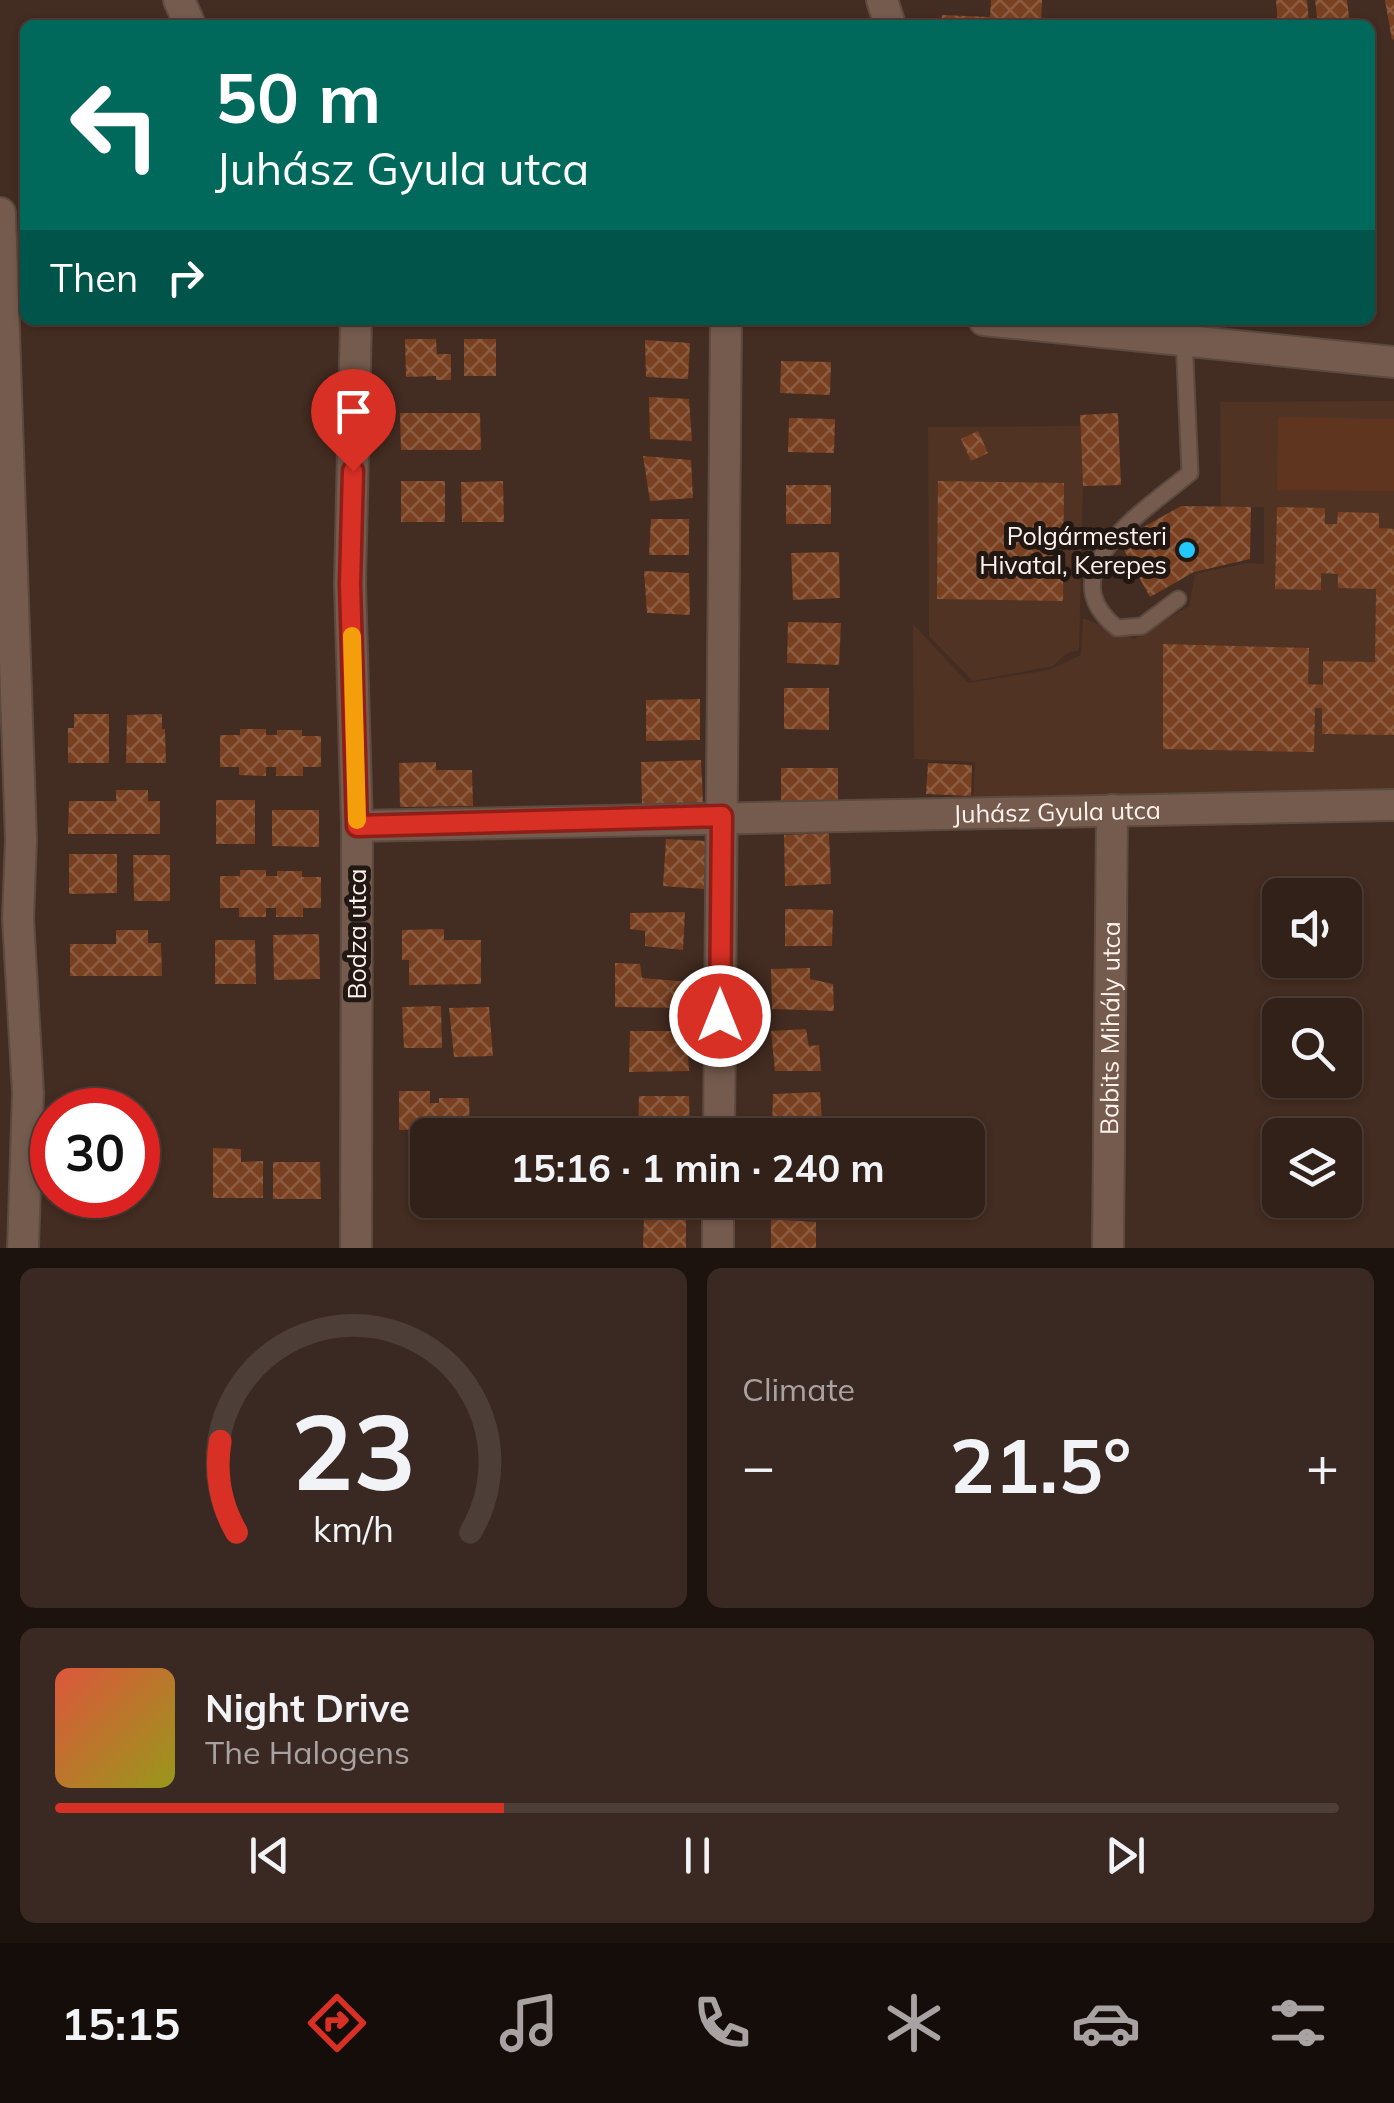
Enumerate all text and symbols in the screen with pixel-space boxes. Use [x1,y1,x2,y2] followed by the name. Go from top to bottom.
[215,53,381,141] text: 50 m
[50,60,180,190] icon: left
[215,140,589,196] text: Juhász Gyula utca
[158,250,213,305] icon: right
[50,254,138,302] text: Then
[311,369,396,472] pin
[326,384,381,439] icon: arrive
[979,520,1167,580] place label: Polgármesteri Hivatal, Kerepes
[1176,539,1198,561] marker: Polgármesteri Hivatal, Kerepes
[953,794,1161,829] street label: Juhász Gyula utca
[341,869,372,999] street label: Bodza utca
[1262,878,1362,1218] map controls
[1262,878,1362,978] button: sound
[1093,921,1126,1135] street label: Babits Mihály utca
[668,964,772,1068] position arrow
[1262,998,1362,1098] button: search
[30,1088,160,1218] speed limit sign: 30
[1262,1118,1362,1218] button: layers
[510,1144,885,1192] text: 15:16 · 1 min · 240 m
[742,1369,855,1409] text: Climate
[291,1385,416,1516] text: 23
[949,1418,1132,1512] text: 21.5°
[742,1431,775,1500] text: −
[1306,1431,1339,1500] text: +
[313,1506,394,1551] text: km/h
[205,1684,410,1732] text: Night Drive
[205,1732,410,1772] text: The Halogens
[242,1828,297,1883] icon: previous
[670,1828,725,1883] icon: pause
[1098,1828,1153,1883] icon: next
[302,1988,372,2058] icon: directions
[494,1988,564,2058] icon: music
[687,1988,757,2058] icon: phone
[879,1988,949,2058] icon: climate
[1071,1988,1141,2058] icon: car
[1263,1988,1333,2058] icon: filters
[61,1995,180,2051] text: 15:15

